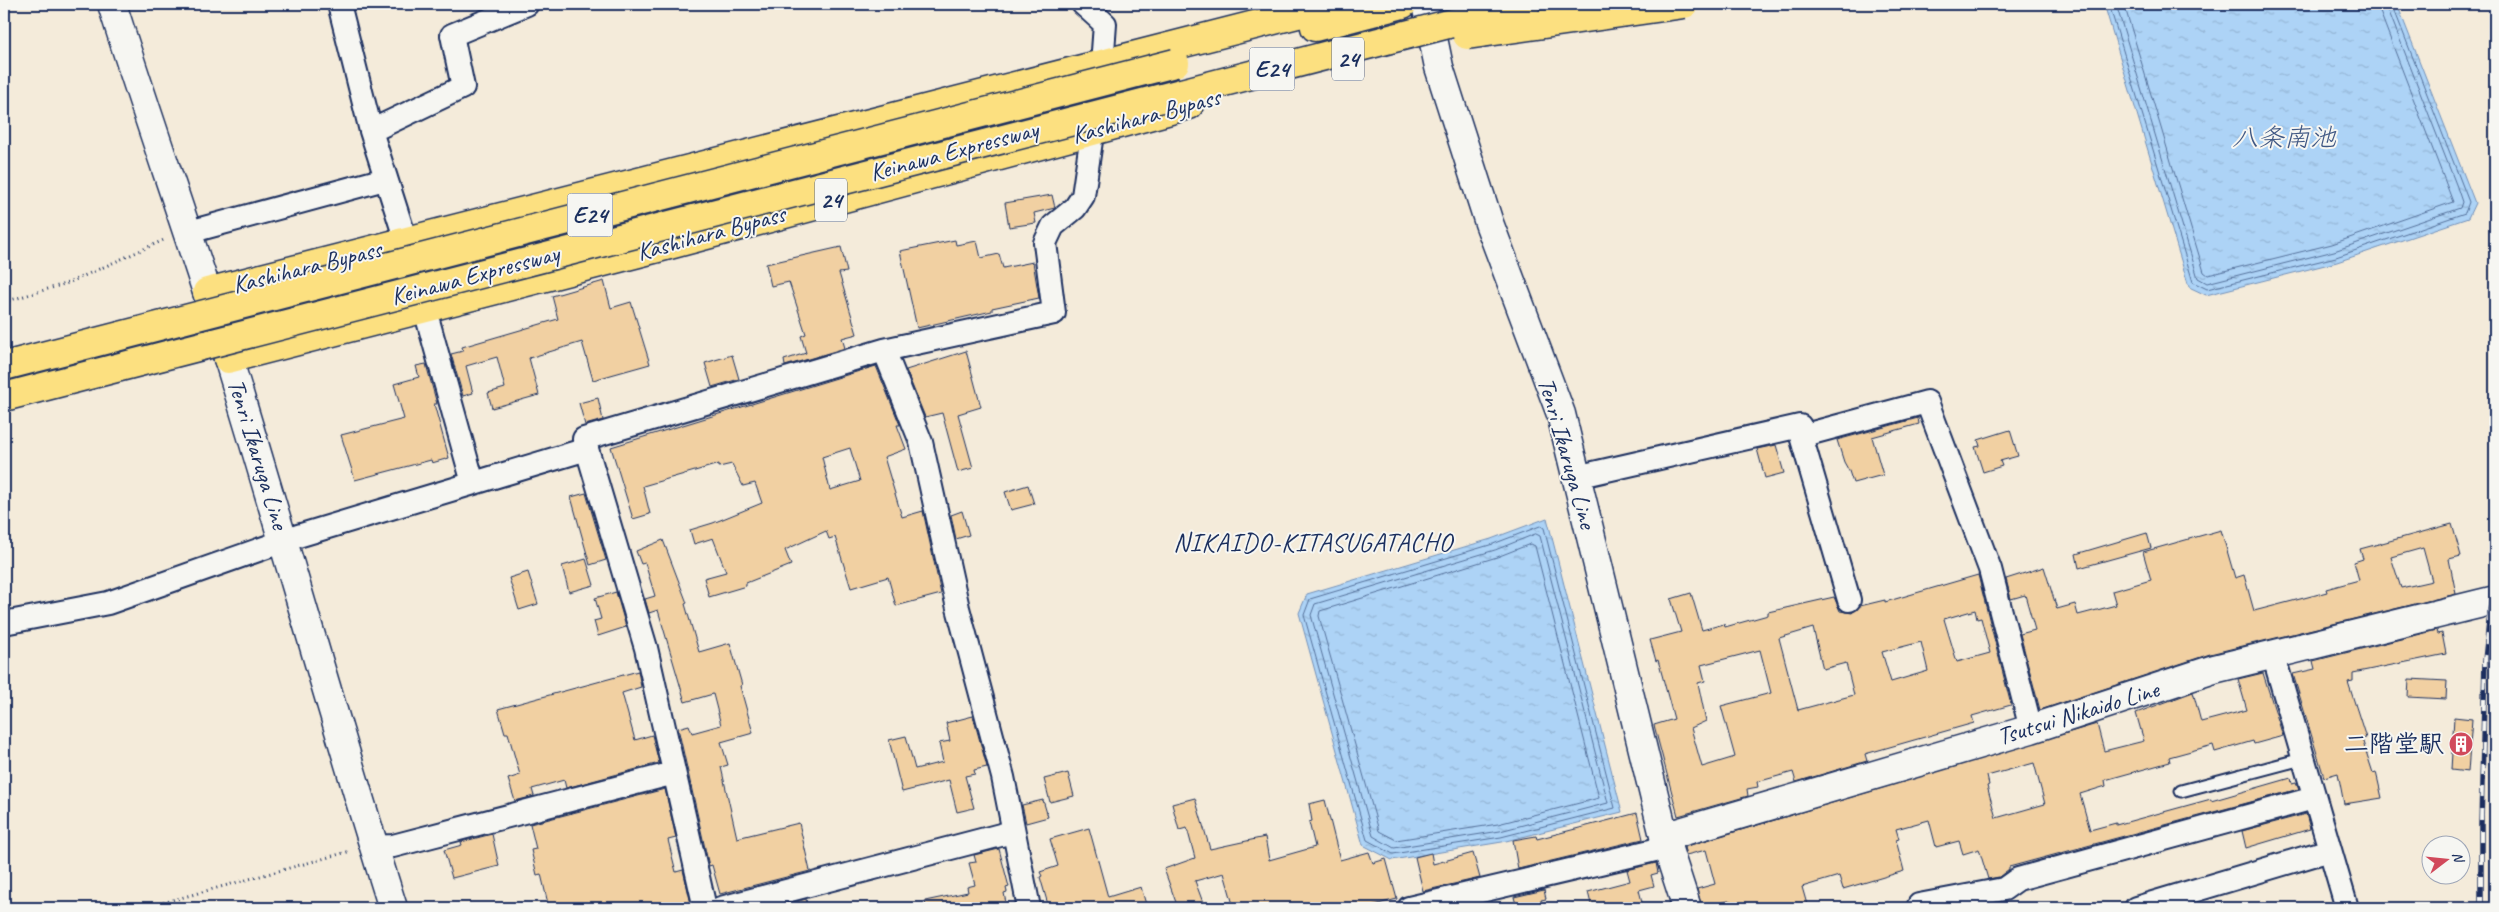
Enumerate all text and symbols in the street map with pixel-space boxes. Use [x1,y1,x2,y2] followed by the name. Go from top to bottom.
[1332,38,1364,80] road number: 24
[1250,48,1294,90] road number: E24
[1068,80,1226,151] street label: Kashihara Bypass
[866,113,1044,189] street label: Keinawa Expressway
[2232,121,2337,154] water label: 八条南池
[815,178,847,222] road number: 24
[568,194,612,236] road number: E24
[633,197,791,268] street label: Kashihara Bypass
[229,232,387,301] street label: Kashihara Bypass
[387,237,565,313] street label: Keinawa Expressway
[1530,374,1604,534] street label: Tenri Ikaruga Line
[220,375,297,535] street label: Tenri Ikaruga Line
[1173,526,1455,559] district label: NIKAIDO-KITASUGATACHO
[1993,673,2164,753] street label: Tsutsui Nikaido Line
[2344,728,2444,760] place label: 二階堂駅
[2448,731,2474,757] building icon: 二階堂駅
[2422,834,2472,884] north arrow
[2449,850,2468,865] text: N

